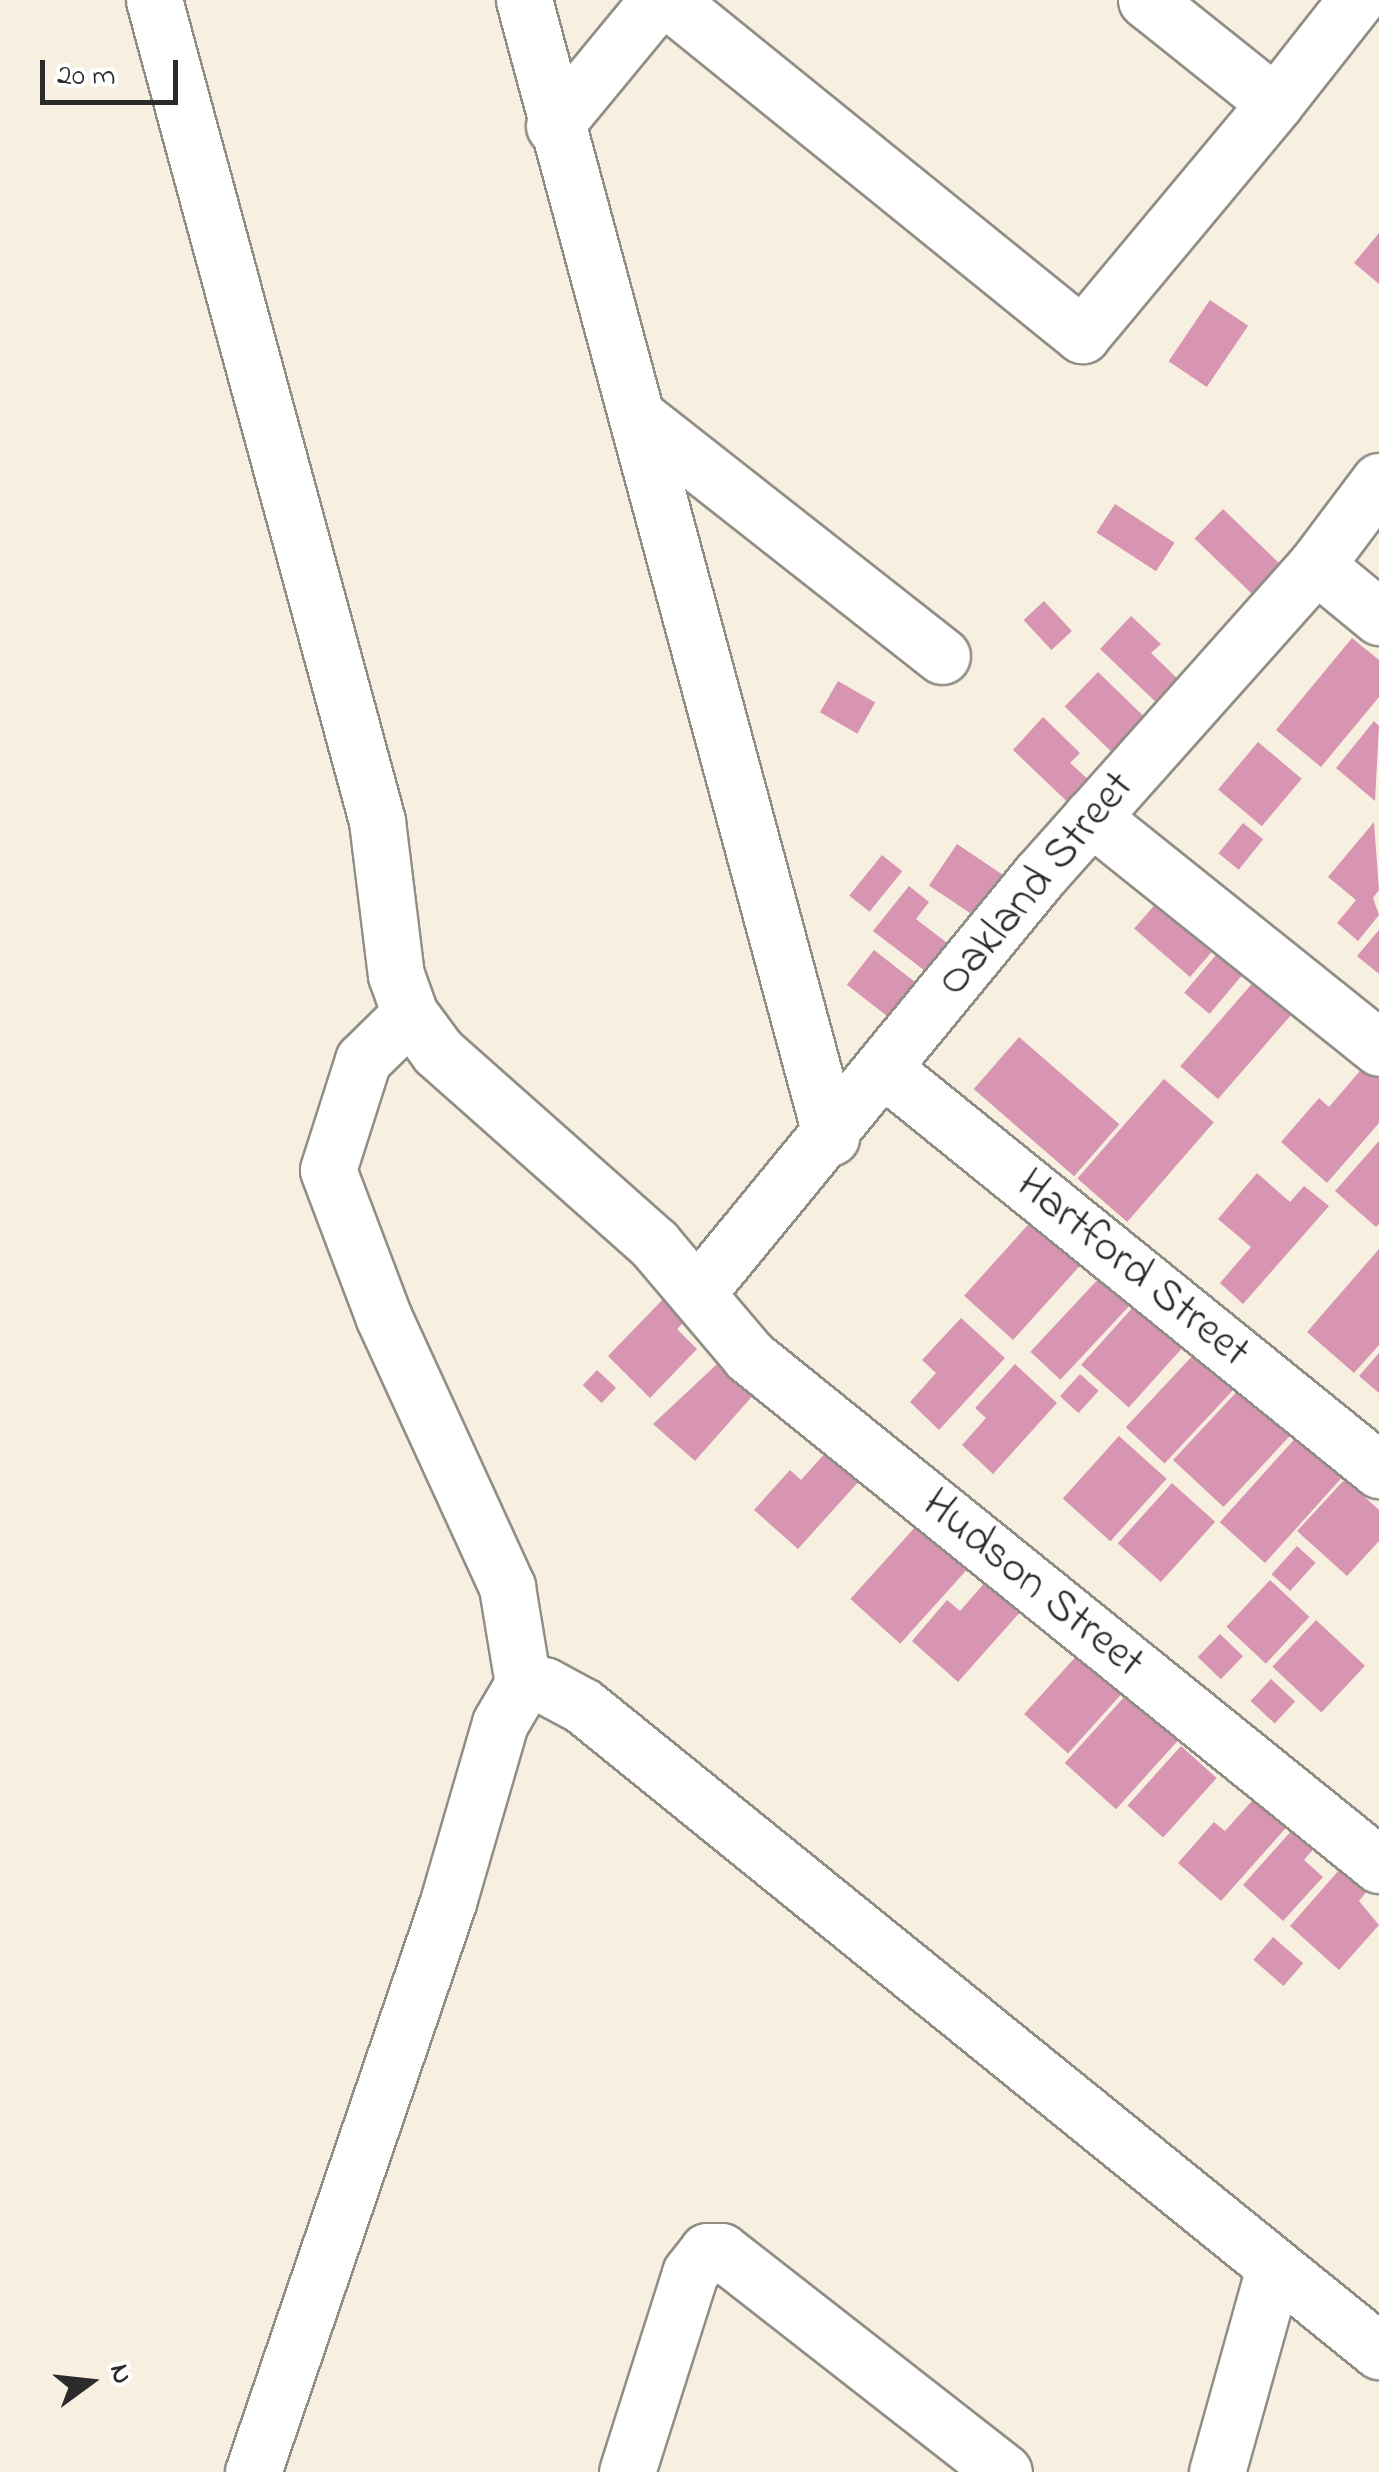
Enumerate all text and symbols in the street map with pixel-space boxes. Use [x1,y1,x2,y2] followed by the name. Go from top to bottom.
[45,40,182,102] scale bar
[57,55,116,99] text: 20 m
[927,761,1147,1009] street label: Oakland Street
[1004,1159,1260,1381] street label: Hartford Street
[910,1479,1154,1691] street label: Hudson Street
[40,2332,140,2432] north arrow
[97,2360,142,2389] text: N

